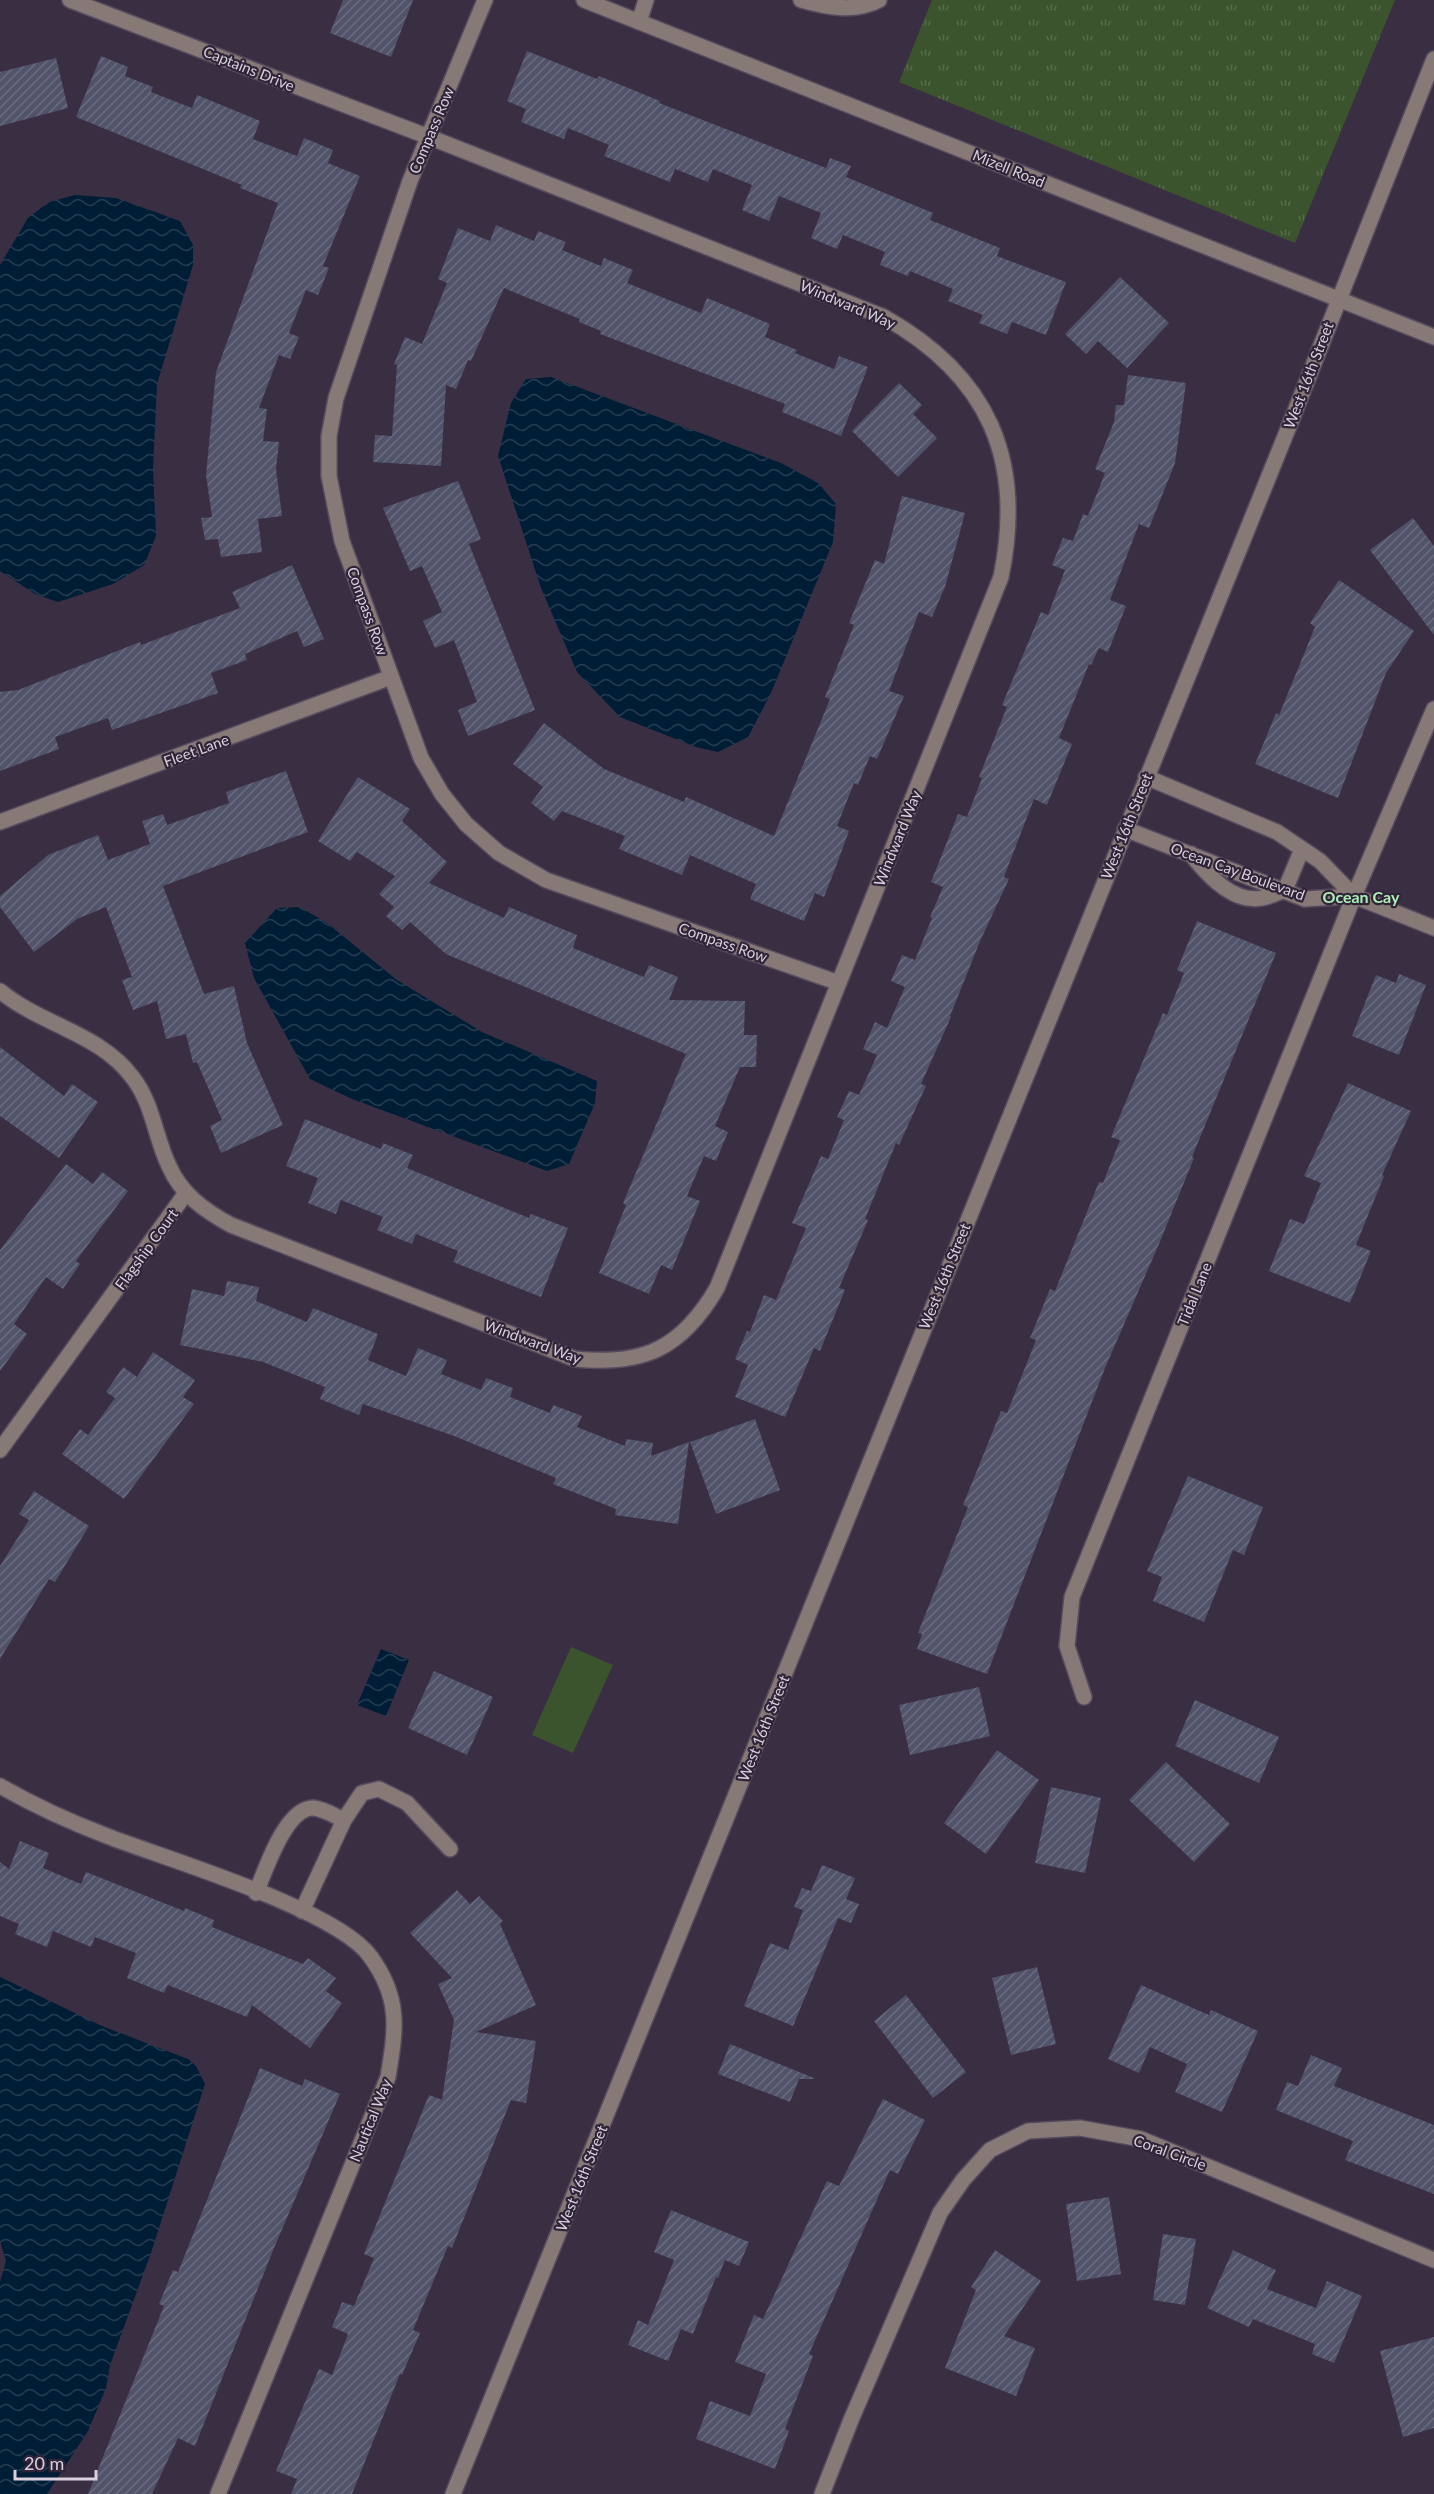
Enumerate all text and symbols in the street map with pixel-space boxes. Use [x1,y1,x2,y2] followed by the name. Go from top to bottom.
[201,42,297,94] street label: Captains Drive
[405,84,457,176] street label: Compass Row
[970,145,1048,191] street label: Mizell Road
[798,276,899,332] street label: Windward Way
[1279,319,1337,431] street label: West 16th Street
[344,564,392,658] street label: Compass Row
[161,730,231,770] street label: Fleet Lane
[1097,770,1156,882] street label: West 16th Street
[870,787,925,889] street label: Windward Way
[1168,838,1308,904] street label: Ocean Cay Boulevard
[1323,887,1400,906] district label: Ocean Cay
[676,918,770,966] street label: Compass Row
[111,1205,182,1293] street label: Flagship Court
[915,1220,974,1332] street label: West 16th Street
[1173,1259,1215,1328] street label: Tidal Lane
[482,1315,584,1367] street label: Windward Way
[734,1672,793,1784] street label: West 16th Street
[345,2076,395,2164] street label: Nautical Way
[552,2122,611,2234] street label: West 16th Street
[1131,2131,1209,2173] street label: Coral Circle
[15,2443,96,2481] scale bar
[24,2452,64,2474] text: 20 m

